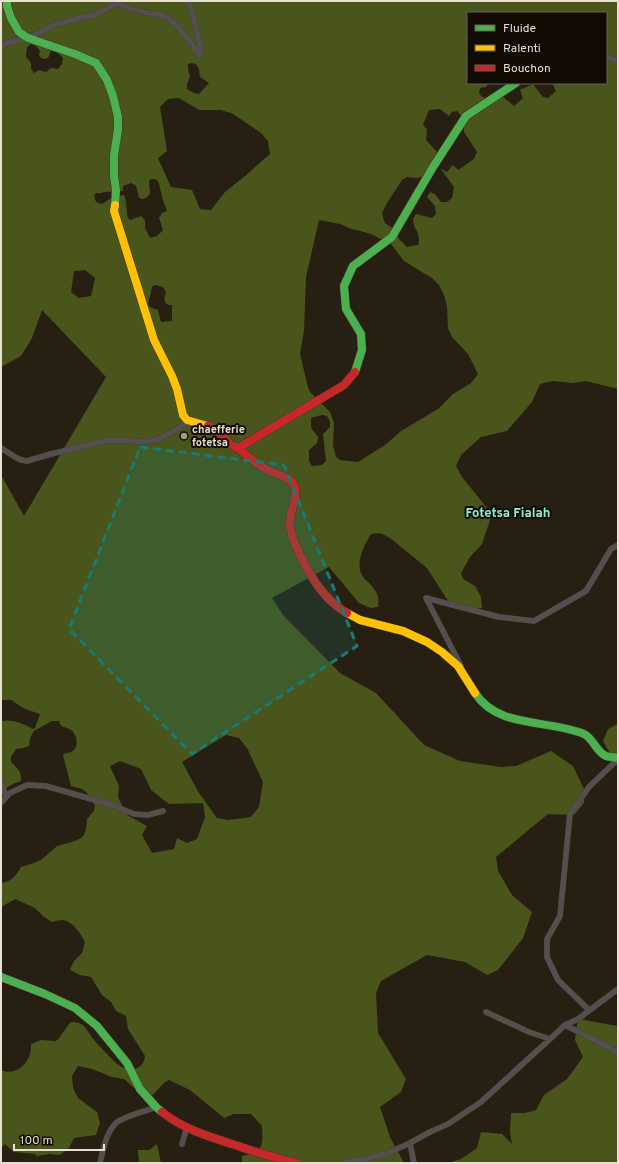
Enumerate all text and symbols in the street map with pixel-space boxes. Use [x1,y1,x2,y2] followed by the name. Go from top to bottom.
[467,12,607,84] legend
[503,21,536,37] text: Fluide
[503,41,541,57] text: Ralenti
[503,61,551,77] text: Bouchon
[192,423,245,450] place label: chaefferie fotetsa
[179,431,189,441] marker: chaefferie fotetsa
[466,506,550,522] district label: Fotetsa Fialah
[14,1126,104,1152] scale bar
[20,1133,53,1149] text: 100 m

